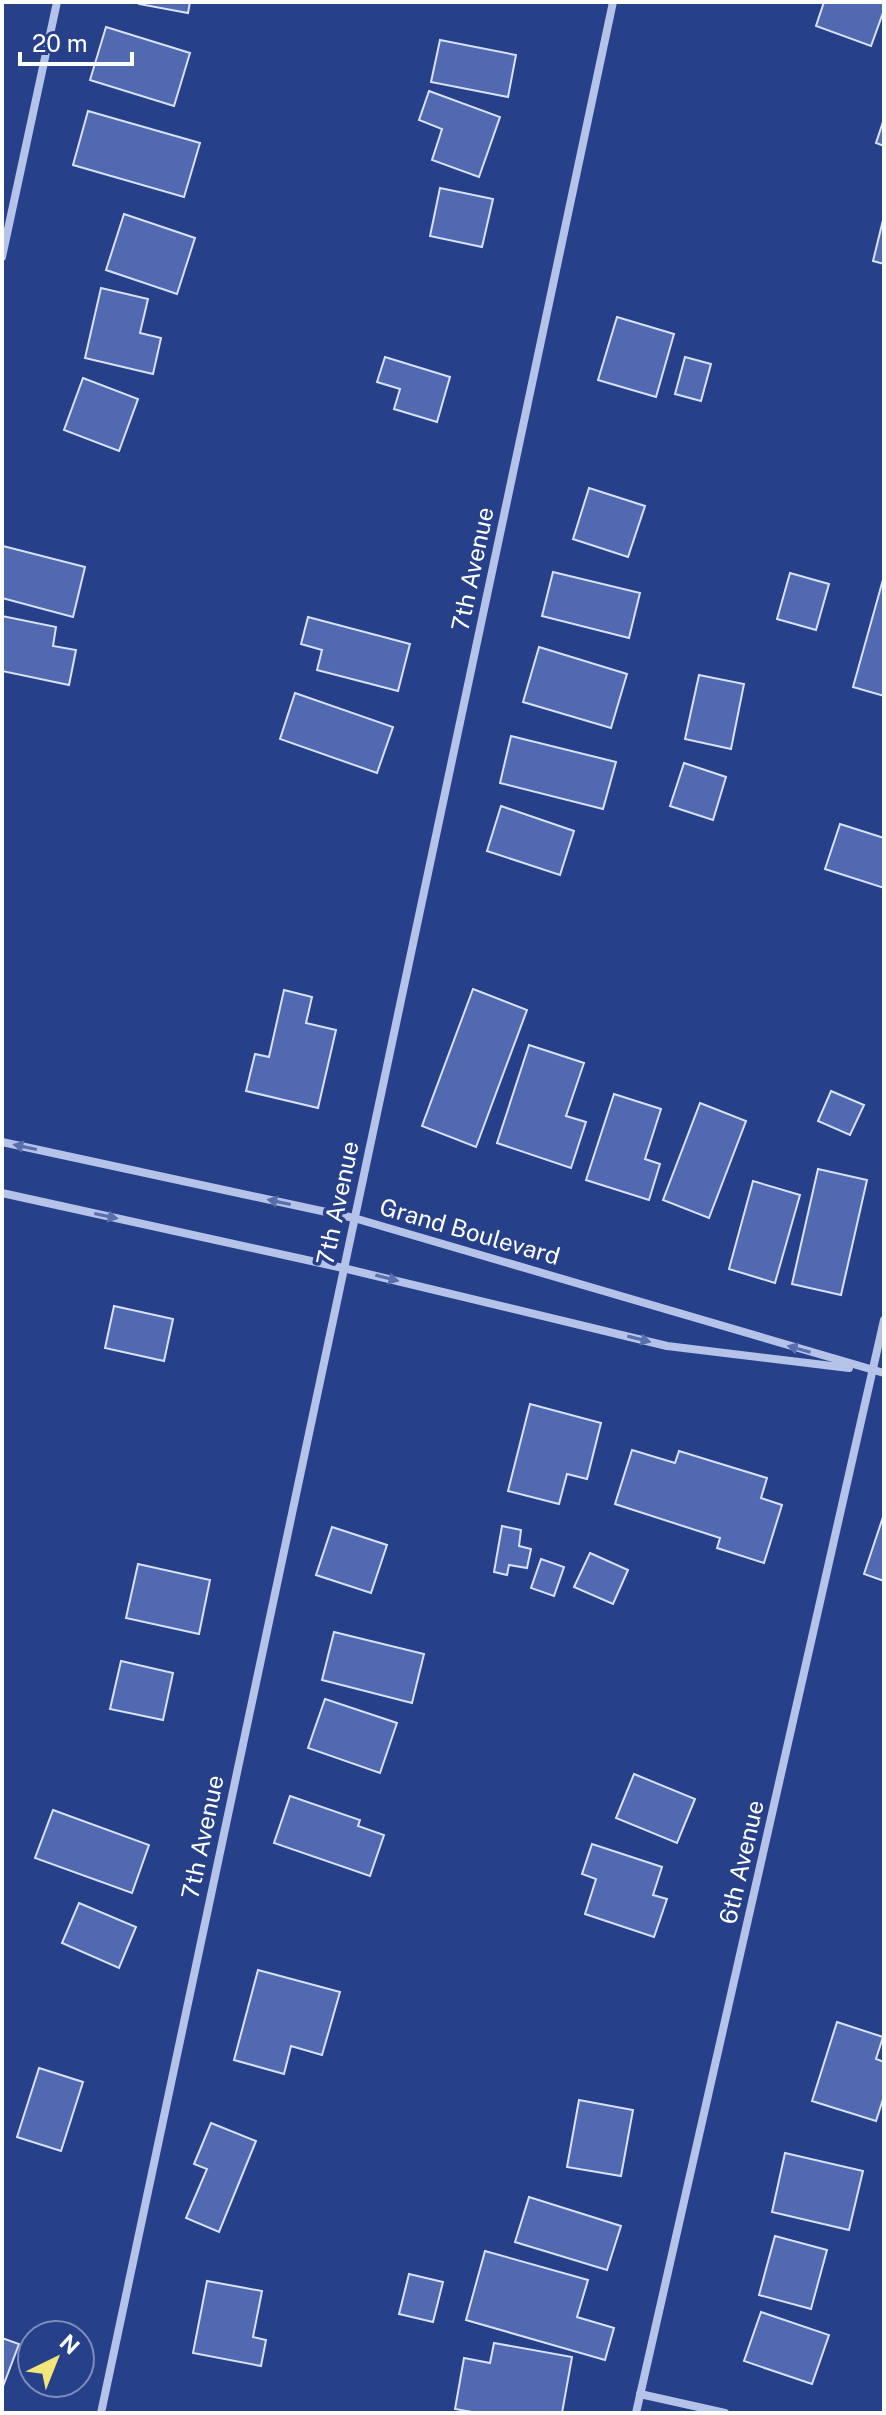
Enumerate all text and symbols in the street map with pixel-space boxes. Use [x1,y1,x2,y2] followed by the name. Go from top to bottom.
[20,16,132,66] scale bar
[32,29,88,57] text: 20 m
[445,505,499,633] street label: 7th Avenue
[310,1139,364,1267] street label: 7th Avenue
[12,1140,37,1153] one-way arrow
[377,1192,563,1270] street label: Grand Boulevard
[267,1195,292,1208] one-way arrow
[93,1210,118,1223] one-way arrow
[374,1272,399,1285] one-way arrow
[627,1333,652,1346] one-way arrow
[786,1342,810,1355] one-way arrow
[175,1773,229,1901] street label: 7th Avenue
[713,1797,769,1927] street label: 6th Avenue
[16,2319,96,2399] north arrow
[54,2329,85,2360] text: N

